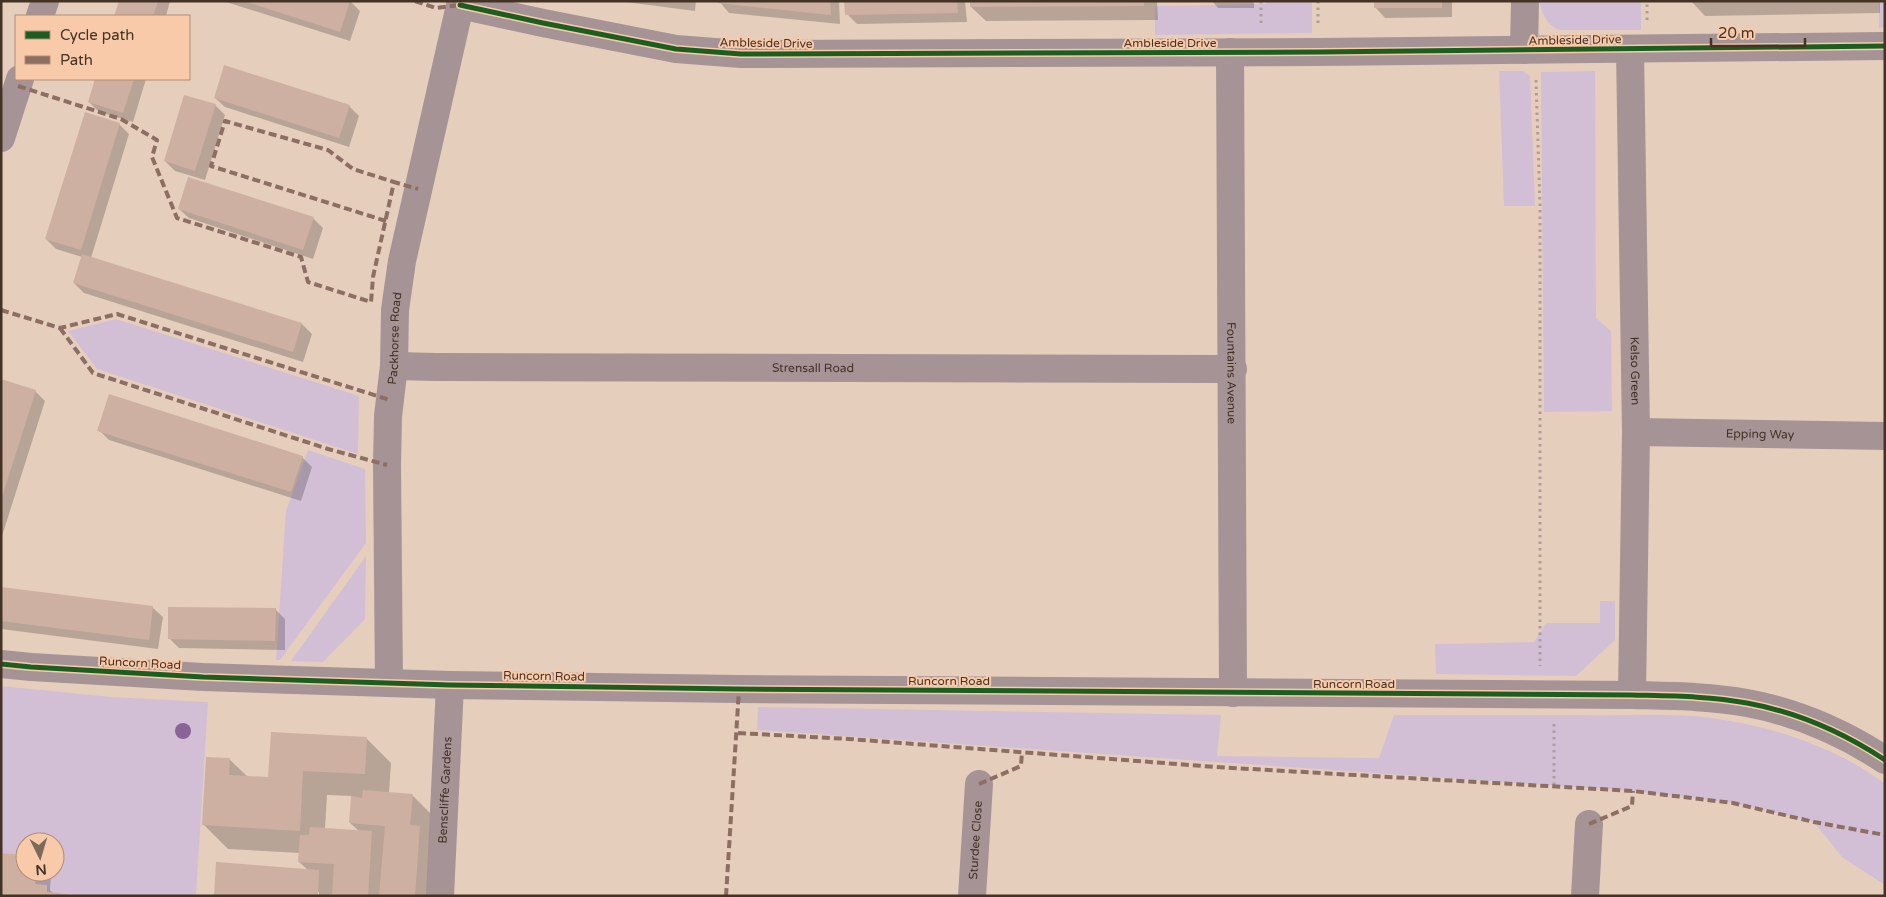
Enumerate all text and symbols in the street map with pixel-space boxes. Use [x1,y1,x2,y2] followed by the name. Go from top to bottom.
[15,15,190,80] legend
[1711,15,1805,47] scale bar
[1718,24,1755,42] text: 20 m
[60,26,134,44] text: Cycle path
[1528,32,1622,48] street label: Ambleside Drive
[719,35,813,51] street label: Ambleside Drive
[1123,36,1217,50] street label: Ambleside Drive
[60,51,93,69] text: Path
[385,291,404,385] street label: Packhorse Road
[1224,322,1239,424] street label: Fountains Avenue
[1628,337,1643,405] street label: Kelso Green
[772,361,854,375] street label: Strensall Road
[1726,426,1795,442] street label: Epping Way
[99,654,181,672] street label: Runcorn Road
[503,668,585,684] street label: Runcorn Road
[908,674,990,688] street label: Runcorn Road
[1313,677,1395,691] street label: Runcorn Road
[435,736,455,844] street label: Benscliffe Gardens
[966,800,985,880] street label: Sturdee Close
[15,832,65,882] north arrow
[35,860,47,878] text: N

